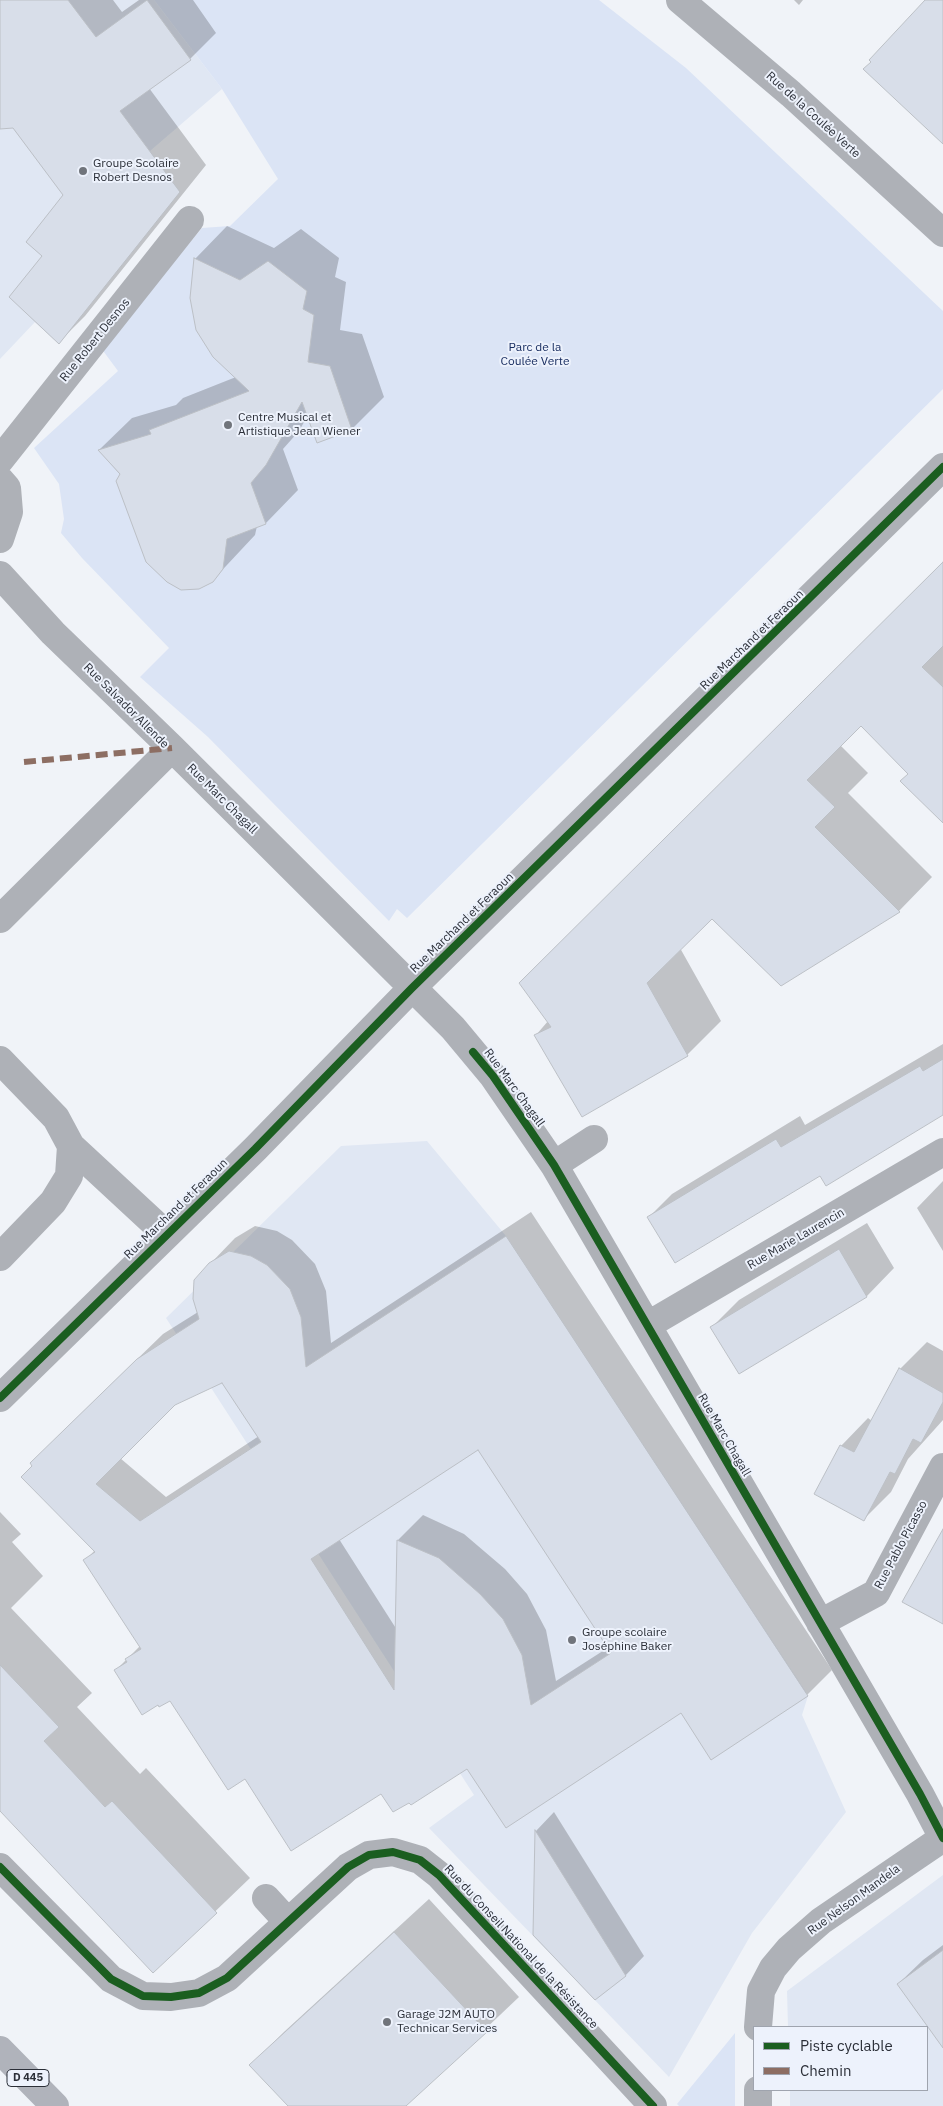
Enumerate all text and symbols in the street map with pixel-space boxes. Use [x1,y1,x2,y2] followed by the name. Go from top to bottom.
[763,69,863,161] street label: Rue de la Coulée Verte
[93,157,179,185] place label: Groupe Scolaire Robert Desnos
[77,165,89,177] marker: Groupe Scolaire Robert Desnos
[57,295,133,385] street label: Rue Robert Desnos
[501,341,569,369] park label: Parc de la Coulée Verte
[238,411,360,439] place label: Centre Musical et Artistique Jean Wiener
[222,419,234,431] marker: Centre Musical et Artistique Jean Wiener
[697,587,807,693] street label: Rue Marchand et Feraoun
[80,660,172,752] street label: Rue Salvador Allende
[184,761,260,837] street label: Rue Marc Chagall
[407,870,517,976] street label: Rue Marchand et Feraoun
[481,1046,547,1130] street label: Rue Marc Chagall
[121,1156,231,1262] street label: Rue Marchand et Feraoun
[745,1205,847,1273] street label: Rue Marie Laurencin
[694,1391,754,1479] street label: Rue Marc Chagall
[872,1498,930,1592] street label: Rue Pablo Picasso
[582,1626,672,1654] place label: Groupe scolaire Joséphine Baker
[566,1634,578,1646] marker: Groupe scolaire Joséphine Baker
[441,1862,601,2032] street label: Rue du Conseil National de la Résistance
[805,1862,903,1938] street label: Rue Nelson Mandela
[397,2008,497,2036] place label: Garage J2M AUTO Technicar Services
[381,2016,393,2028] marker: Garage J2M AUTO Technicar Services
[753,2026,928,2091] legend
[800,2036,893,2055] text: Piste cyclable
[800,2061,851,2080] text: Chemin
[7,2070,49,2086] road number: D 445

